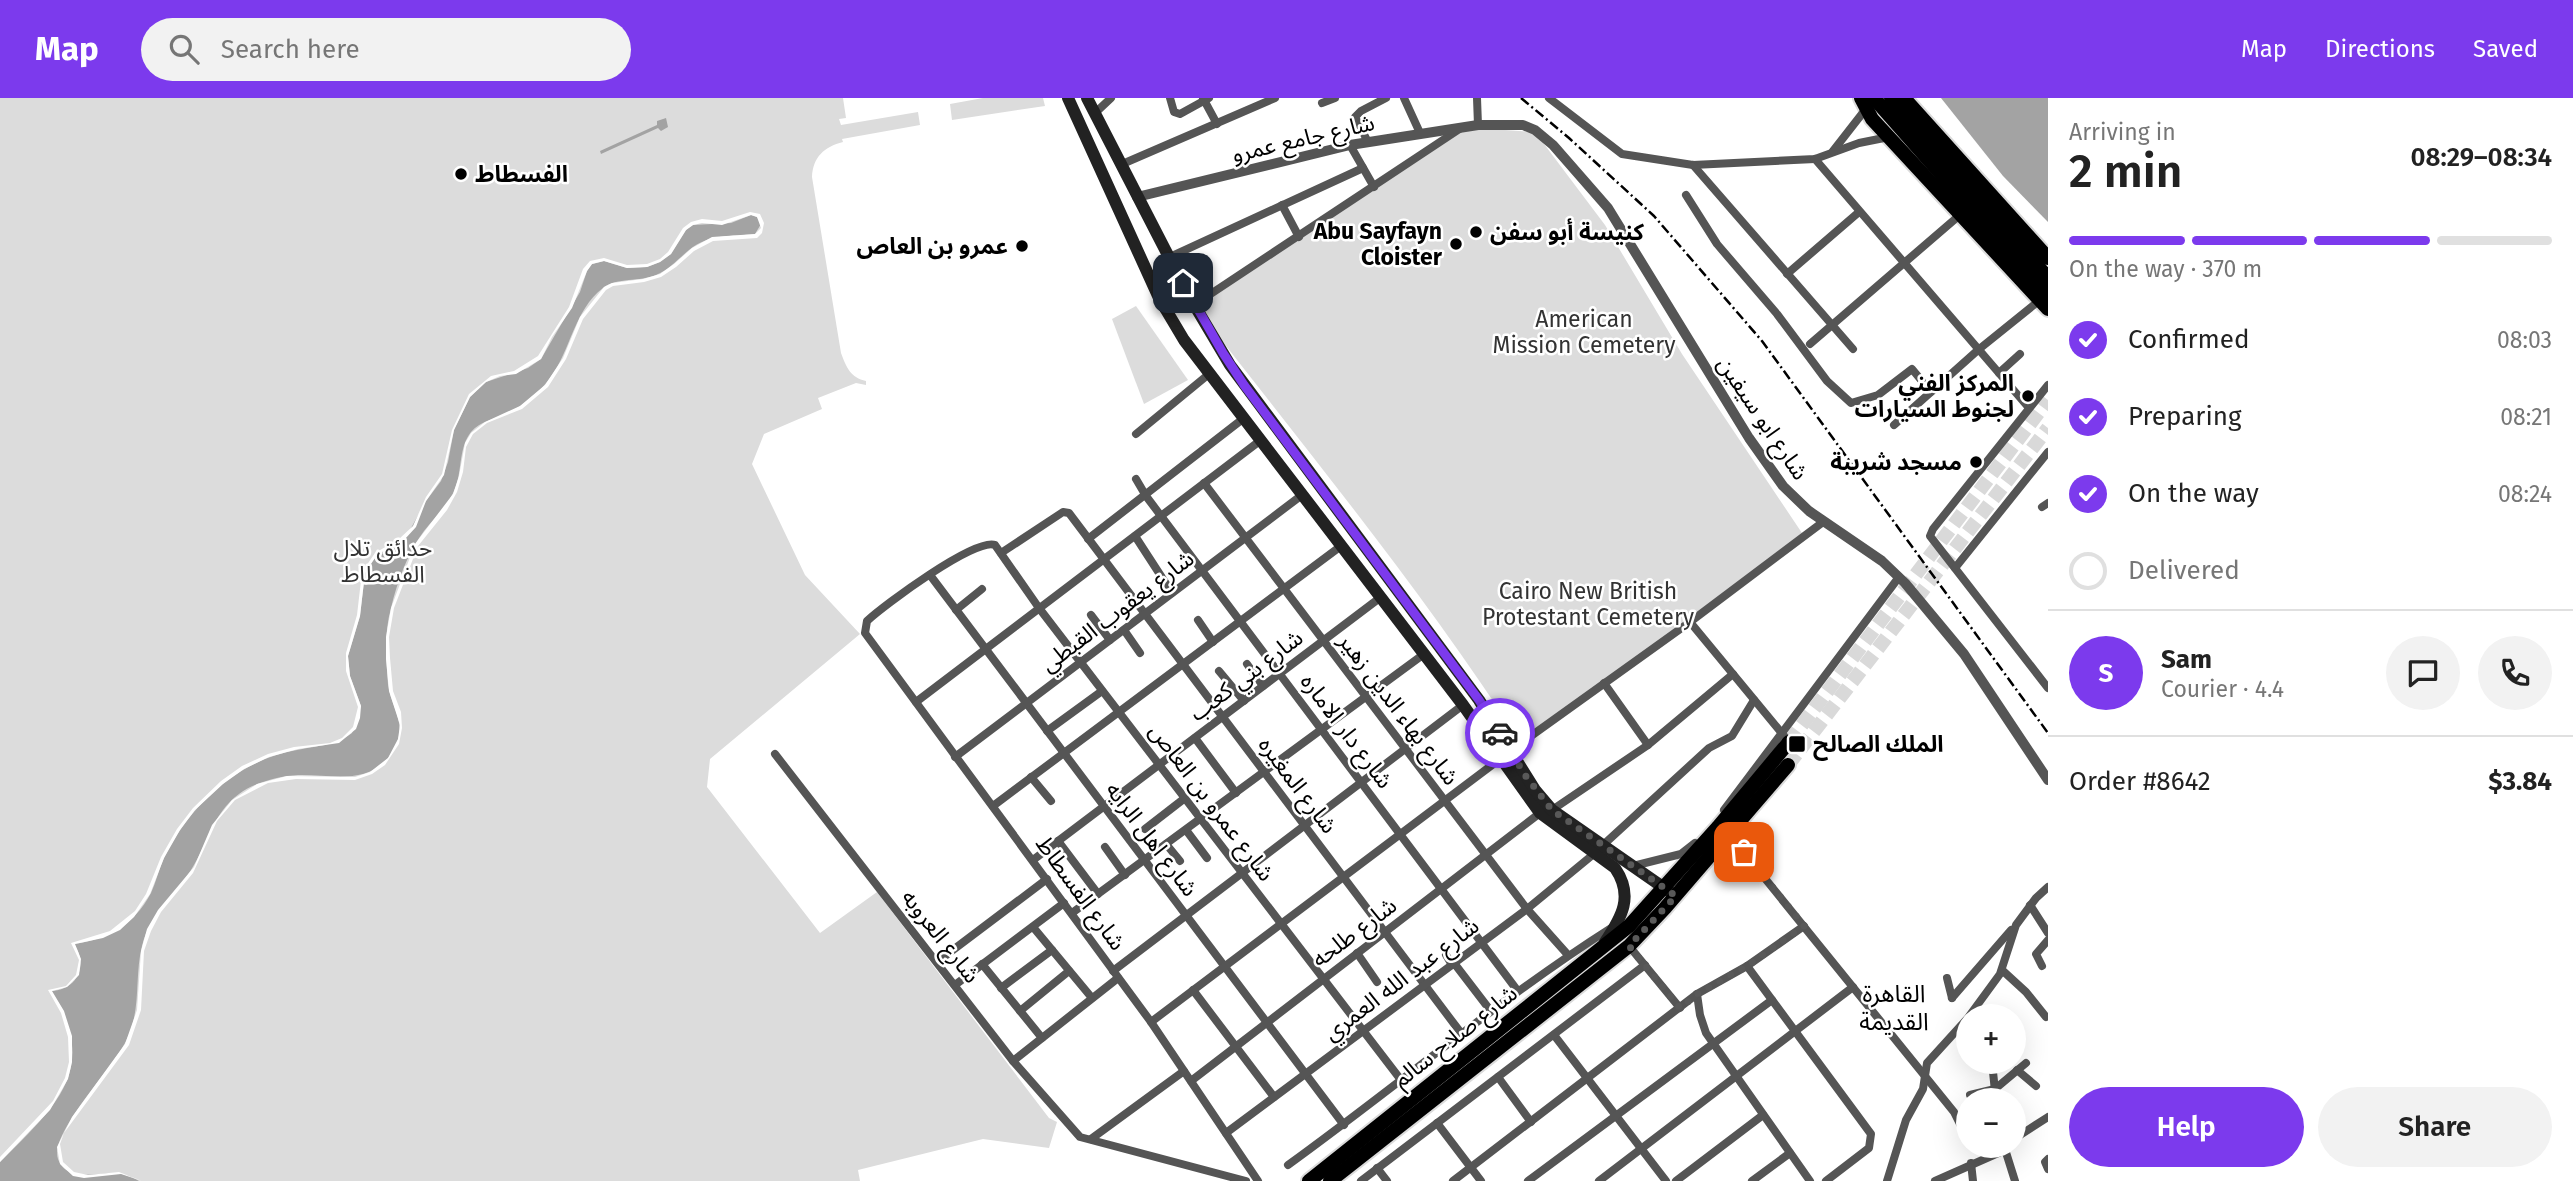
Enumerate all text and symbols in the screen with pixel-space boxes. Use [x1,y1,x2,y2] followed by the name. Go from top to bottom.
[141,18,631,81] search box
[35,29,99,69] text: Map
[165,30,203,68] icon: search
[221,34,360,65] text: Search here
[2241,35,2287,63] text: Map
[2325,35,2435,63] text: Directions
[2473,35,2538,63] text: Saved
[1229,108,1378,171] street label: شارع جامع عمرو
[2069,118,2176,146] text: Arriving in
[2410,142,2552,173] text: 08:29–08:34
[2069,144,2182,199] text: 2 min
[475,160,568,188] place label: الفسطاط
[453,166,469,182] marker: الفسطاط
[1313,217,1443,271] place label: Abu Sayfayn Cloister
[1490,218,1644,246] place label: كنيسة أبو سفن
[1468,224,1484,240] marker: كنيسة أبو سفن
[856,232,1008,260] place label: عمرو بن العاص
[1448,236,1464,252] marker: Abu Sayfayn Cloister
[1014,238,1030,254] marker: عمرو بن العاص
[1153,253,1213,313] pin
[2069,255,2262,283] text: On the way · 370 m
[1164,264,1202,302] icon: home
[1492,305,1676,359] park label: American Mission Cemetery
[2069,321,2107,359] icon: check
[2128,324,2249,355] text: Confirmed
[2497,326,2552,354] text: 08:03
[1709,351,1815,487] street label: شارع ابو سيفين
[1854,369,2014,423] place label: المركز الفني لجنوط السيارات
[2020,388,2036,404] marker: المركز الفني لجنوط السيارات
[2069,398,2107,436] icon: check
[2128,401,2241,432] text: Preparing
[2500,403,2552,431] text: 08:21
[1830,448,1962,476] place label: مسجد شريبة
[1968,454,1984,470] marker: مسجد شريبة
[2069,475,2107,513] icon: check
[2128,478,2259,509] text: On the way
[2498,480,2552,508] text: 08:24
[334,534,432,588] park label: حدائق تلال الفسطاط
[1035,544,1201,680] street label: شارع يعقوب القبطي
[2128,555,2240,586] text: Delivered
[1482,577,1695,631] park label: Cairo New British Protestant Cemetery
[1184,623,1310,729] street label: شارع بني كعب
[1330,627,1465,792] street label: شارع بهاء الدين زهير
[2386,636,2460,710] button: chat
[2478,636,2552,710] button: phone
[2161,644,2212,675] text: Sam
[2099,658,2113,689] text: S
[1292,668,1399,796] street label: شارع دار الاماره
[2161,675,2284,703] text: Courier · 4.4
[1465,698,1535,768] courier
[1481,714,1519,752] icon: car
[1141,717,1281,888] street label: شارع عمرو بن العاص
[1813,730,1944,761] place label: الملك الصالح
[1250,731,1343,841] street label: شارع المغيره
[1787,734,1807,754] marker: الملك الصالح
[2069,766,2211,797] text: Order #8642
[2488,766,2552,797] text: $3.84
[1097,776,1204,904] street label: شارع اهل الرايه
[1714,822,1774,882] pin
[1028,830,1132,957] street label: شارع الفسطاط
[1725,833,1763,871] icon: bag
[893,884,986,990] street label: شارع العروبه
[1306,891,1404,975] street label: شارع طلحه
[1318,911,1486,1049] street label: شارع عبد الله العمري
[1387,979,1525,1096] street label: شارع صلاح سالم
[1859,980,1929,1036] district label: القاهرة القديمة
[1956,1004,2026,1158] map controls
[1956,1004,2026,1074] button: +
[2069,1087,2304,1167] button: Help
[2318,1087,2552,1167] button: Share
[1956,1088,2026,1158] button: −

